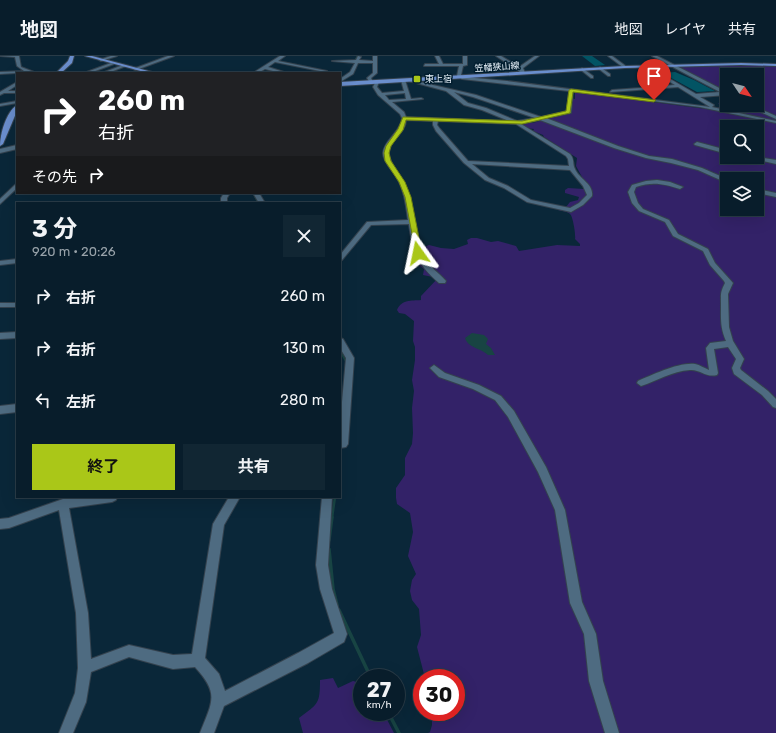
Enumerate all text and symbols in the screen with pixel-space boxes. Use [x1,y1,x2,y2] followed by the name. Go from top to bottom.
[20,18,58,41] text: 地図
[614,21,642,38] text: 地図
[664,21,706,38] text: レイヤ
[728,21,756,38] text: 共有
[637,59,671,100] pin
[474,60,521,74] street label: 笠幡狭山線
[643,65,665,87] icon: arrive
[720,68,764,112] north arrow
[720,68,764,216] map controls
[412,74,422,84] marker: 東上宿
[425,74,452,84] place label: 東上宿
[98,84,185,117] text: 260 m
[32,88,84,140] icon: right
[720,120,764,164] button: search
[98,122,134,144] text: 右折
[85,164,107,186] icon: right
[32,168,77,186] text: その先
[720,172,764,216] button: layers
[32,215,77,243] text: 3 分
[283,215,325,257] button: close
[397,232,439,274] position arrow
[32,244,116,259] text: 920 m · 20:26
[32,285,54,307] icon: right
[281,287,325,305] text: 260 m
[66,289,96,307] text: 右折
[32,337,54,359] icon: right
[283,339,325,357] text: 130 m
[66,341,96,359] text: 右折
[32,389,54,411] icon: left
[280,391,325,409] text: 280 m
[66,393,96,411] text: 左折
[32,444,175,490] button: 終了
[183,444,325,490] button: 共有
[413,669,465,721] speed limit sign: 30
[367,678,391,702] text: 27
[367,699,391,711] text: km/h

